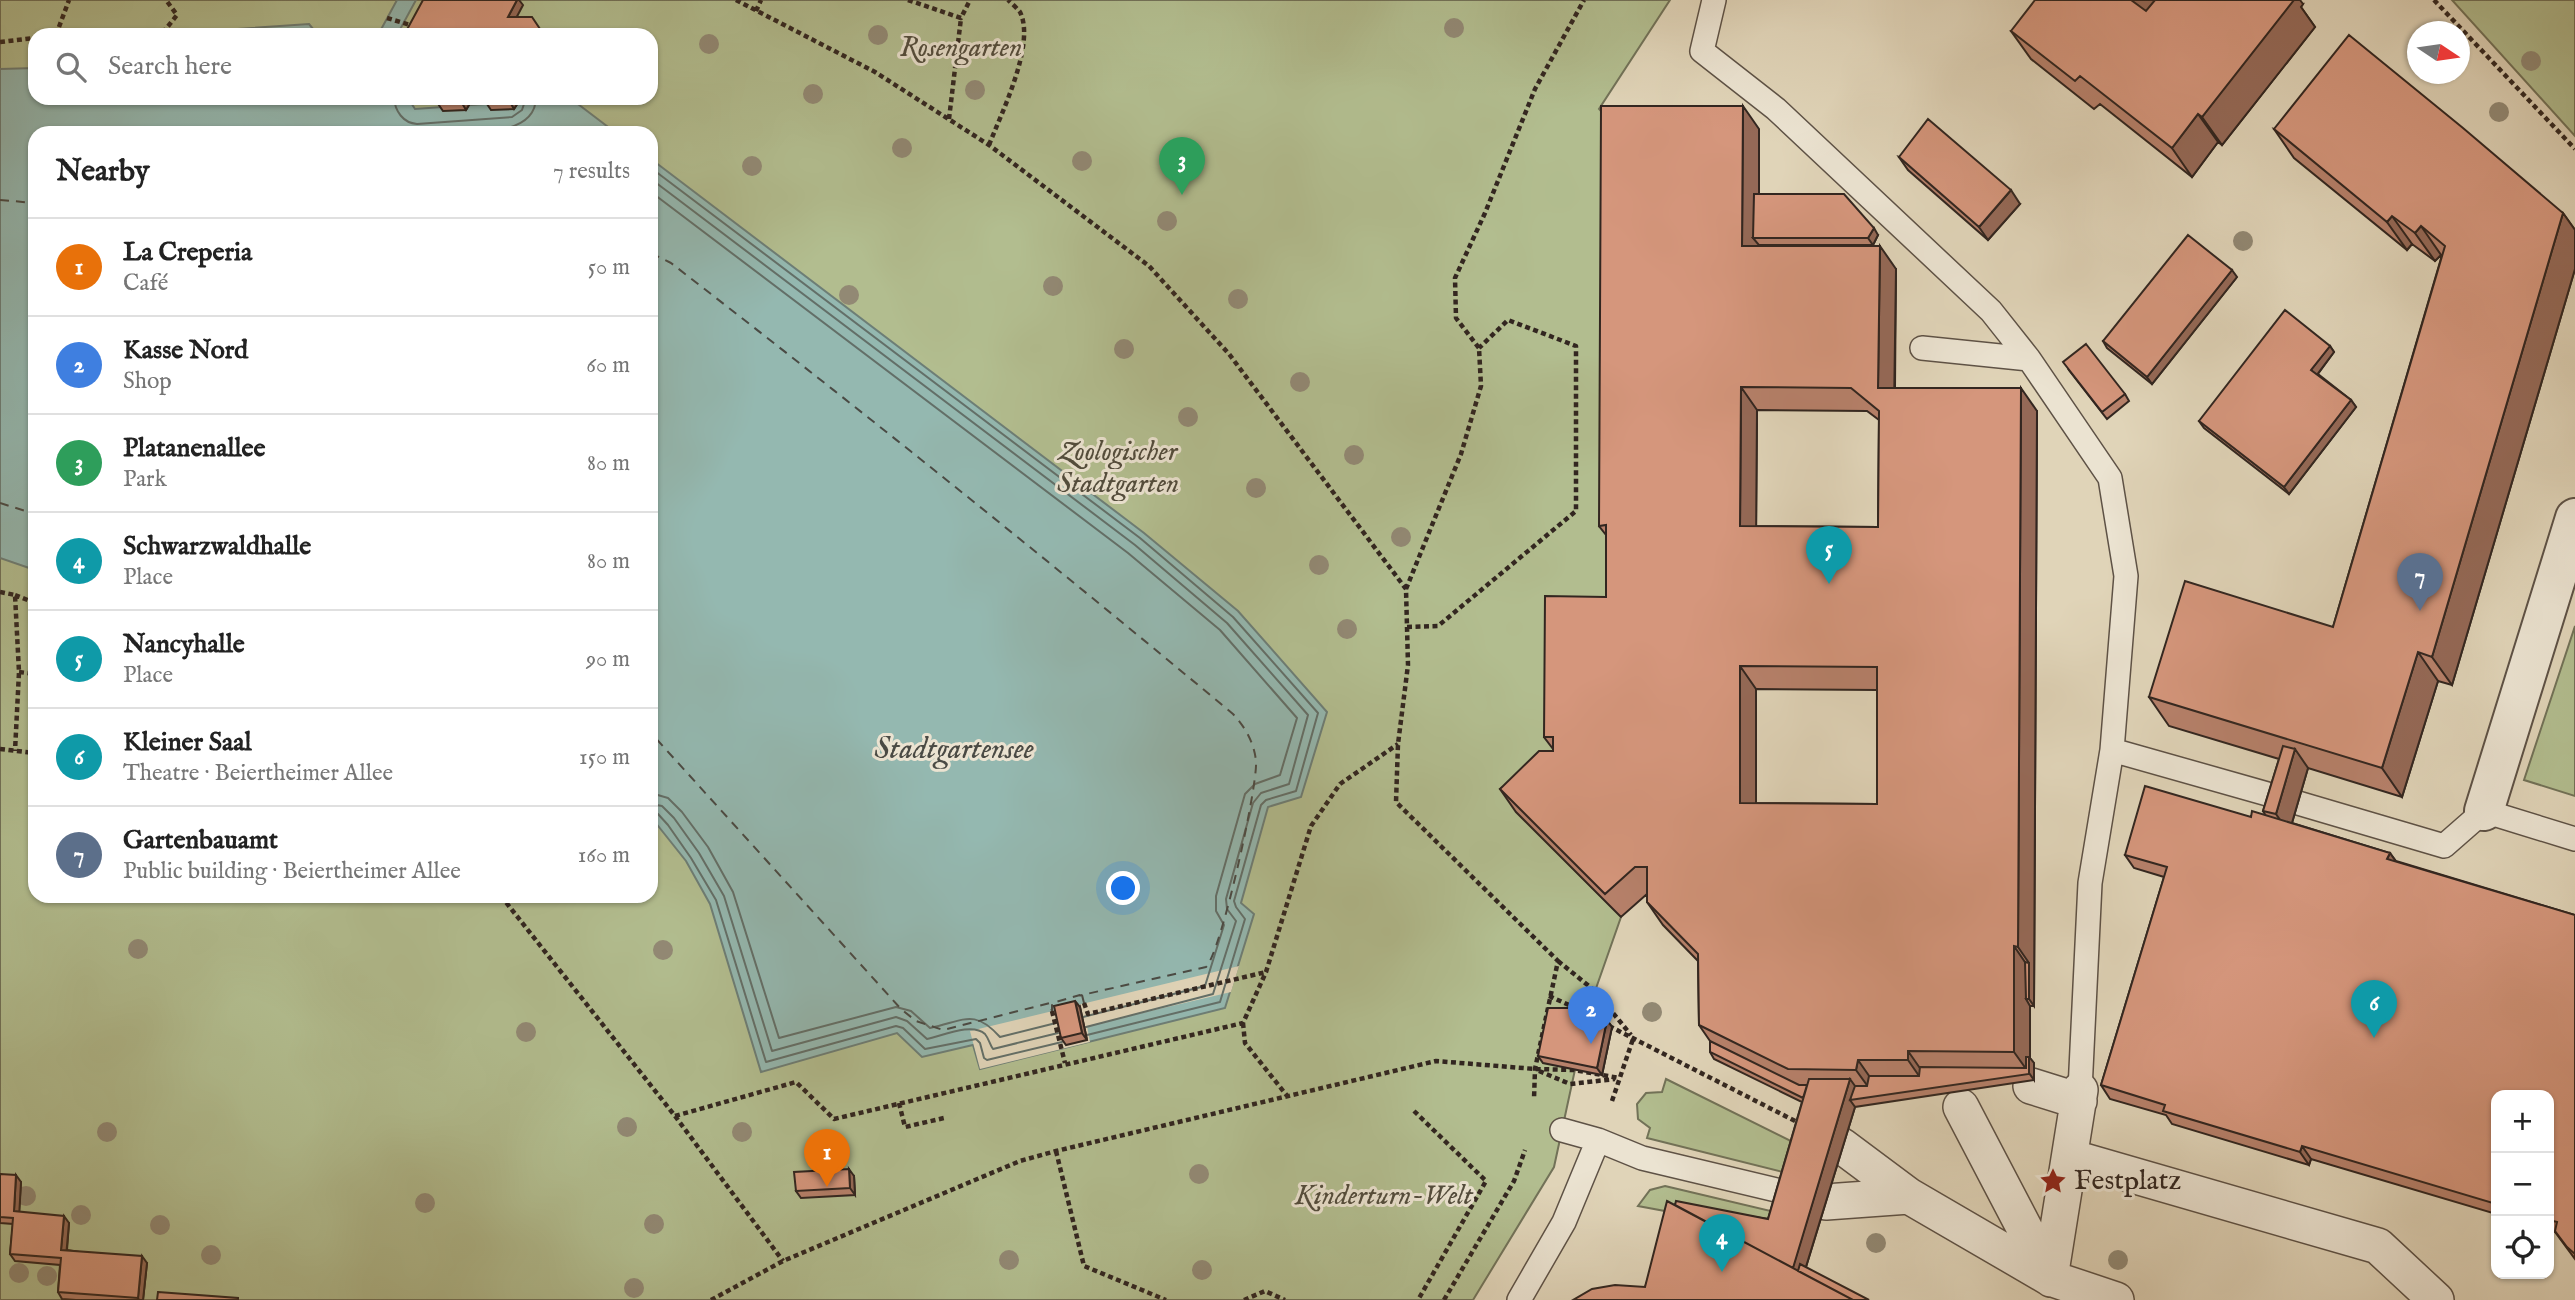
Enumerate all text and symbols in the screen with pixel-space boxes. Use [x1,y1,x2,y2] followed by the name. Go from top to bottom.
[2407,21,2470,84] north arrow
[28,28,658,105] search box
[900,31,1022,66] park label: Rosengarten
[52,48,90,86] icon: search
[108,50,232,83] text: Search here
[1159,137,1205,195] pin: 3
[56,153,149,191] text: Nearby
[553,157,630,186] text: 7 results
[123,236,252,269] text: La Creperia
[75,253,83,282] text: 1
[588,253,630,282] text: 50 m
[123,269,168,298] text: Café
[123,334,248,367] text: Kasse Nord
[74,351,84,380] text: 2
[586,351,630,380] text: 60 m
[123,367,172,396] text: Shop
[123,432,265,465] text: Platanenallee
[1057,435,1179,502] park label: Zoologischer Stadtgarten
[75,449,83,478] text: 3
[587,449,630,478] text: 80 m
[123,465,167,494] text: Park
[1806,526,1852,584] pin: 5
[123,530,311,563] text: Schwarzwaldhalle
[73,547,85,576] text: 4
[587,547,630,576] text: 80 m
[2397,553,2443,611] pin: 7
[123,563,173,592] text: Place
[123,628,245,661] text: Nancyhalle
[75,645,83,674] text: 5
[586,645,630,674] text: 90 m
[123,661,173,690] text: Place
[123,726,252,759] text: Kleiner Saal
[874,731,1034,769] water label: Stadtgartensee
[74,743,84,772] text: 6
[579,743,630,772] text: 150 m
[123,759,393,788] text: Theatre · Beiertheimer Allee
[123,824,278,857] text: Gartenbauamt
[74,841,84,870] text: 7
[578,841,630,870] text: 160 m
[123,857,461,886] text: Public building · Beiertheimer Allee
[1106,871,1140,905] your location
[2351,980,2397,1038] pin: 6
[1568,986,1614,1044] pin: 2
[2491,1090,2554,1279] map controls
[2491,1090,2554,1153] button: +
[804,1129,850,1187] pin: 1
[2491,1153,2554,1216] button: −
[2074,1164,2181,1199] place label: Festplatz
[2038,1166,2068,1196] place icon: Festplatz
[1294,1179,1474,1214] park label: Kinderturn-Welt
[1699,1214,1745,1272] pin: 4
[2491,1216,2554,1279] button: locate

